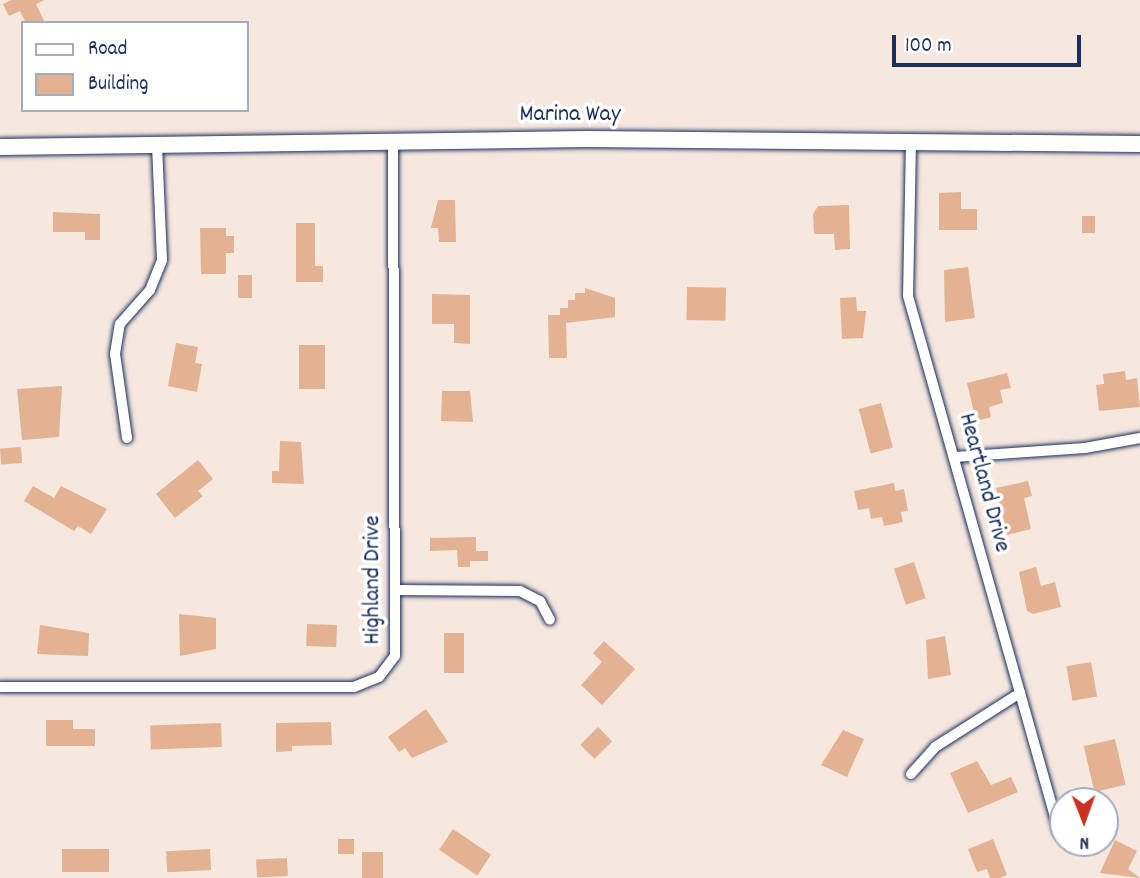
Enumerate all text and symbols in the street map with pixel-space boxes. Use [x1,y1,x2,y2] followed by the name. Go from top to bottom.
[21,21,248,112] legend
[895,21,1084,65] scale bar
[905,32,952,62] text: 100 m
[88,35,127,65] text: Road
[88,70,148,100] text: Building
[519,102,621,130] street label: Marina Way
[951,410,1015,556] street label: Heartland Drive
[360,515,388,645] street label: Highland Drive
[1049,787,1119,857] north arrow
[1079,828,1089,855] text: N

